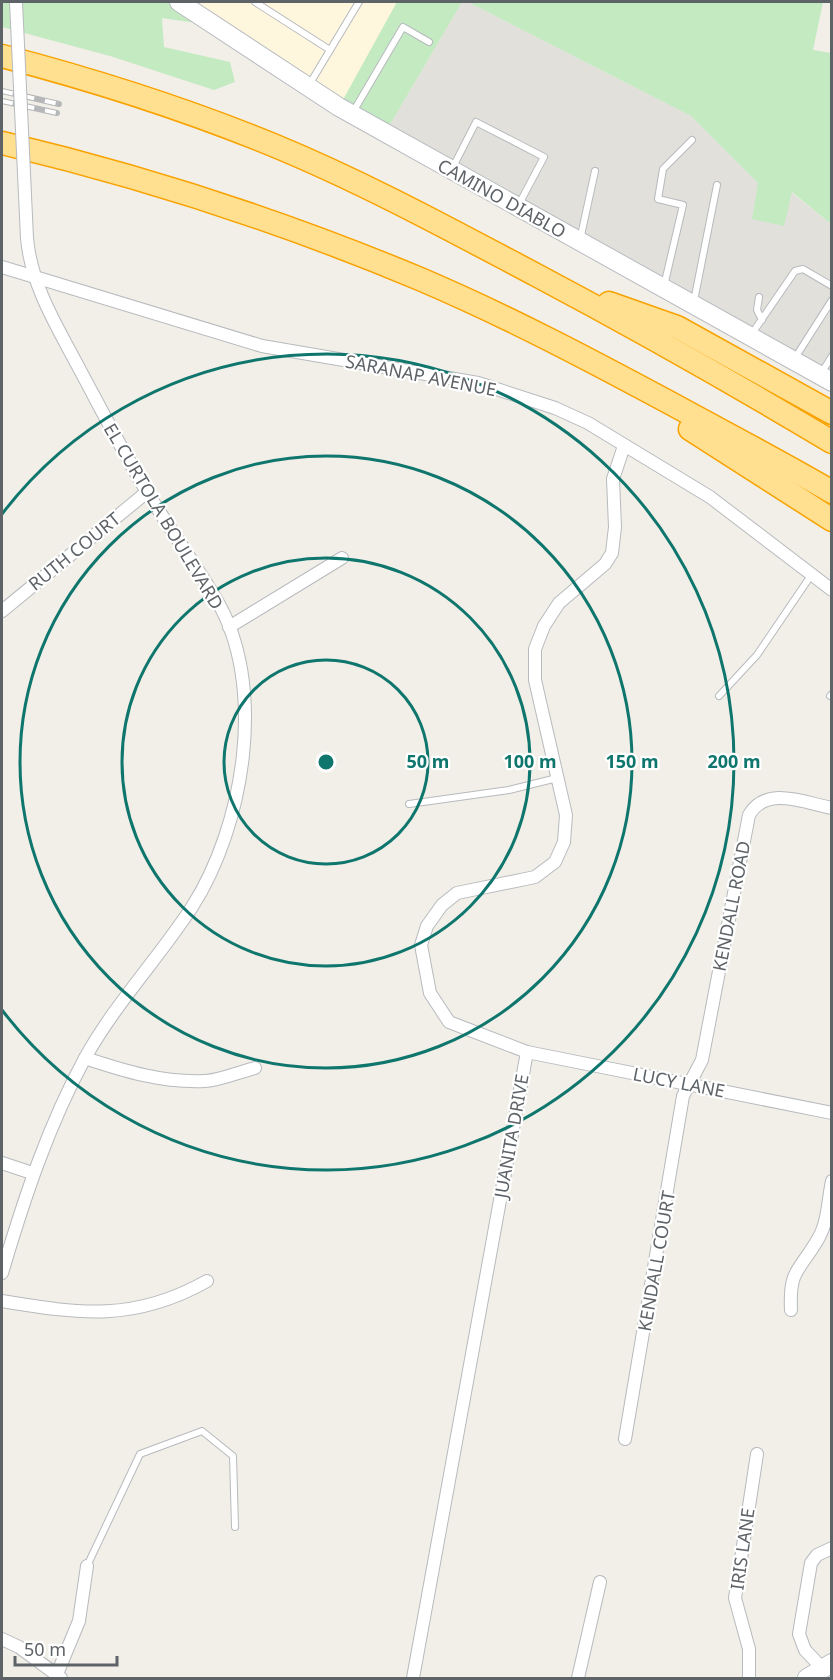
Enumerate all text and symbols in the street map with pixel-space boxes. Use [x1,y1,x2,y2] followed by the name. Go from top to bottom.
[434,153,570,243] street label: CAMINO DIABLO
[343,349,499,401] street label: SARANAP AVENUE
[99,418,229,614] street label: EL CURTOLA BOULEVARD
[23,506,125,596] street label: RUTH COURT
[407,749,449,773] text: 50 m
[503,749,557,773] text: 100 m
[605,749,659,773] text: 150 m
[707,749,761,773] text: 200 m
[316,752,336,772] centre of rings
[707,839,755,973] street label: KENDALL ROAD
[631,1061,727,1103] street label: LUCY LANE
[488,1072,534,1202] street label: JUANITA DRIVE
[632,1189,680,1333] street label: KENDALL COURT
[724,1506,760,1592] street label: IRIS LANE
[15,1629,117,1667] scale bar
[24,1637,66,1661] text: 50 m

